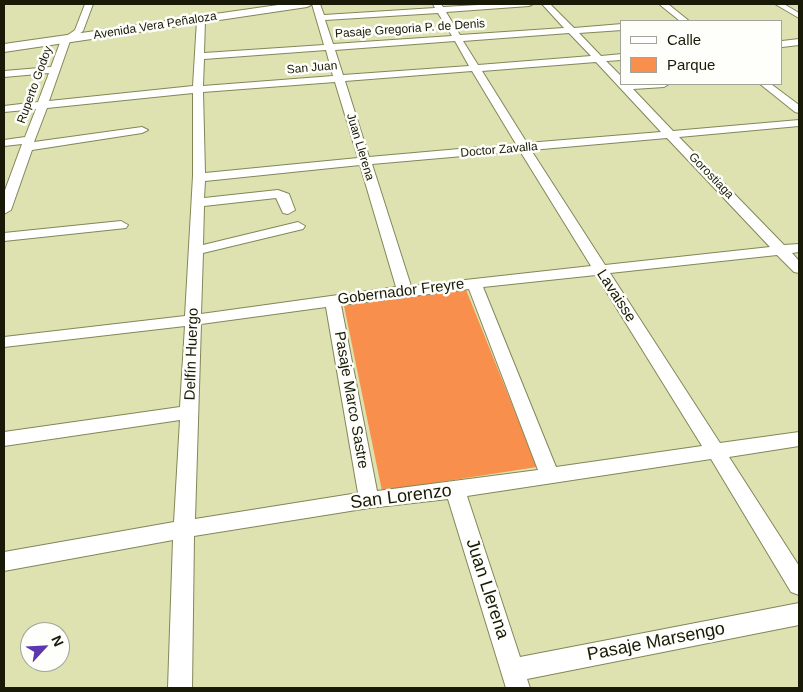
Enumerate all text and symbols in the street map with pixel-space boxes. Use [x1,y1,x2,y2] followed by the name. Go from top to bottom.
[92,9,218,43] street label: Avenida Vera Peñaloza
[334,17,486,41] street label: Pasaje Gregoria P. de Denis
[620,20,783,85] legend
[667,31,701,48] text: Calle
[14,44,56,126] street label: Ruperto Godoy
[667,56,715,73] text: Parque
[286,59,338,77] street label: San Juan
[343,112,377,182] street label: Juan Llerena
[460,139,538,161] street label: Doctor Zavalla
[685,150,737,202] street label: Gorostiaga
[592,266,640,326] street label: Lavaisse
[337,275,465,309] street label: Gobernador Freyre
[181,307,203,401] street label: Delfín Huergo
[330,330,372,470] street label: Pasaje Marco Sastre
[349,480,453,514] street label: San Lorenzo
[461,536,513,642] street label: Juan Llerena
[585,618,727,666] street label: Pasaje Marsengo
[20,622,70,672] north arrow
[48,633,67,649] text: N

